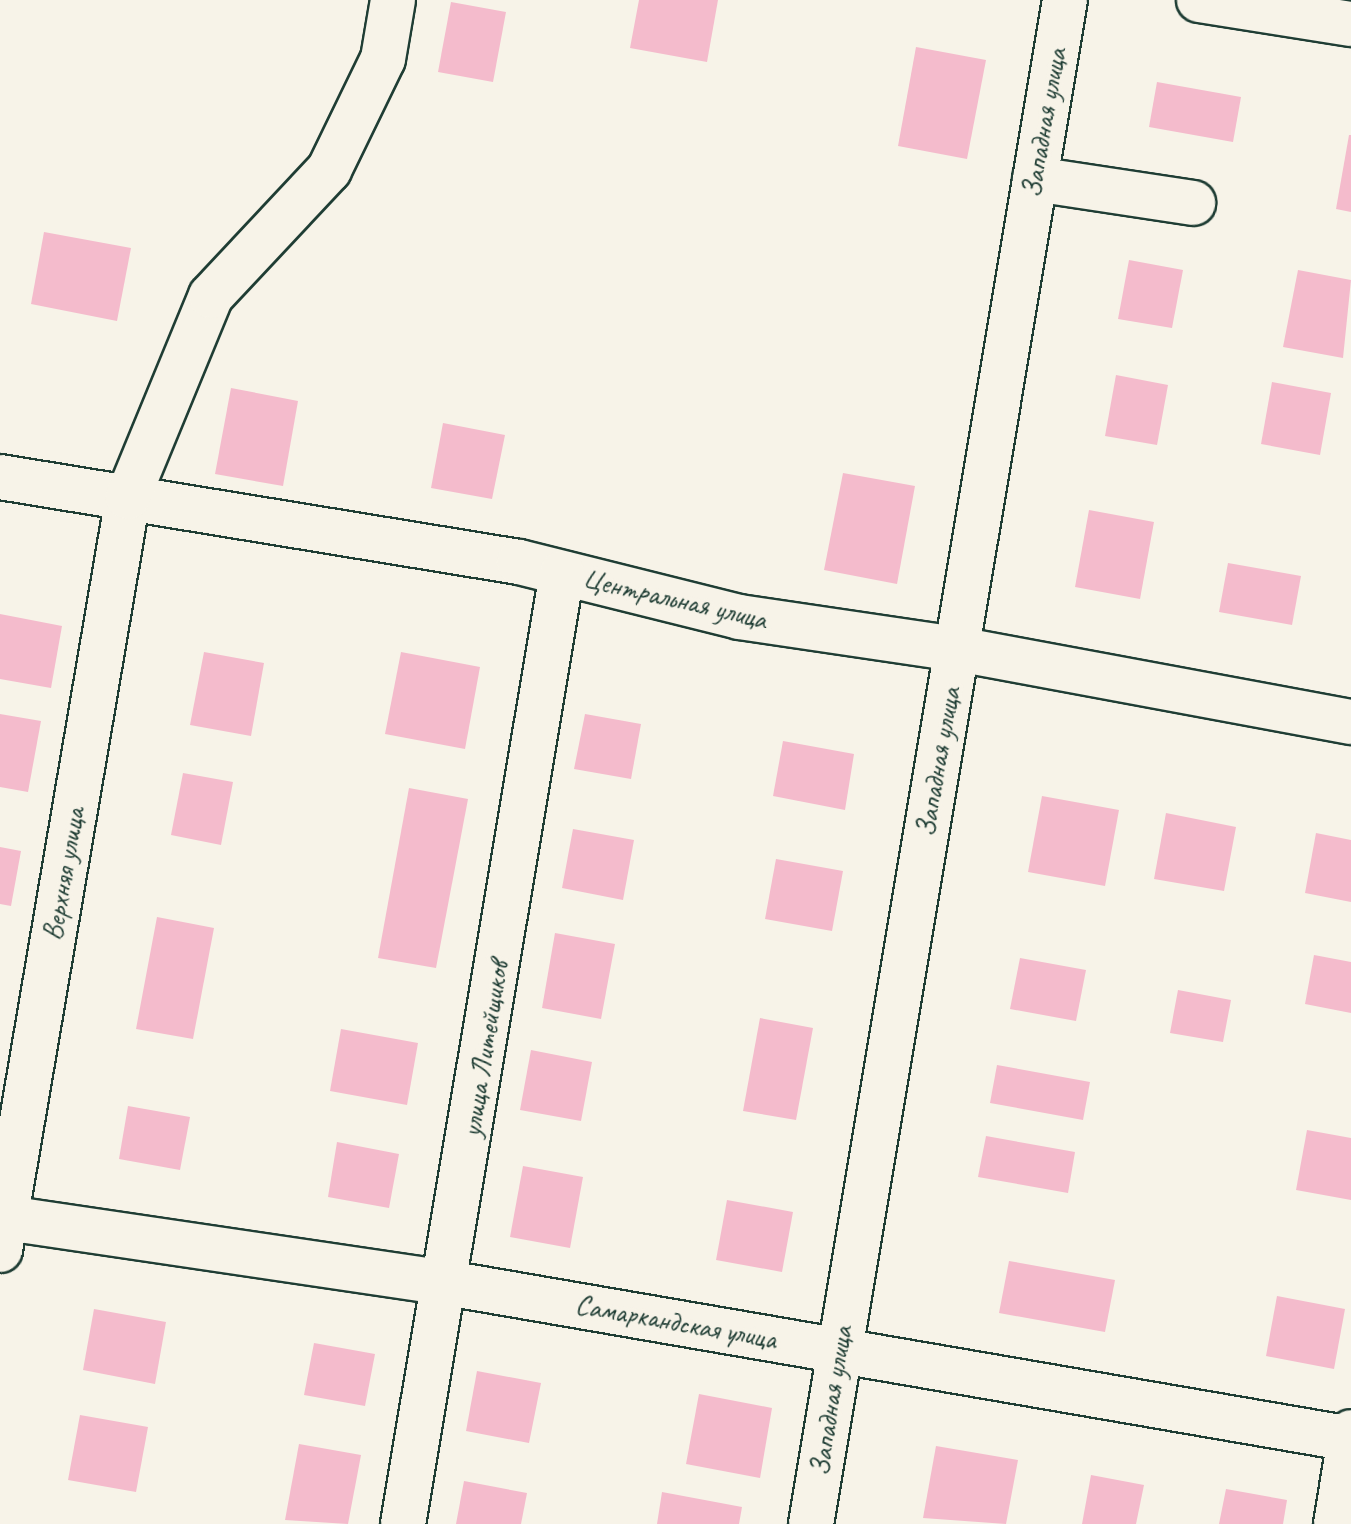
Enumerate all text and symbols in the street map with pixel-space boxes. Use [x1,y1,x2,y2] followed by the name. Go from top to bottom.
[1014,45,1074,201] street label: Западная улица
[579,561,771,637] street label: Центральная улица
[908,684,968,840] street label: Западная улица
[36,805,92,943] street label: Верхняя улица
[455,959,515,1139] street label: улица Литейщиков
[571,1288,781,1356] street label: Самаркандская улица
[802,1323,860,1479] street label: Западная улица

